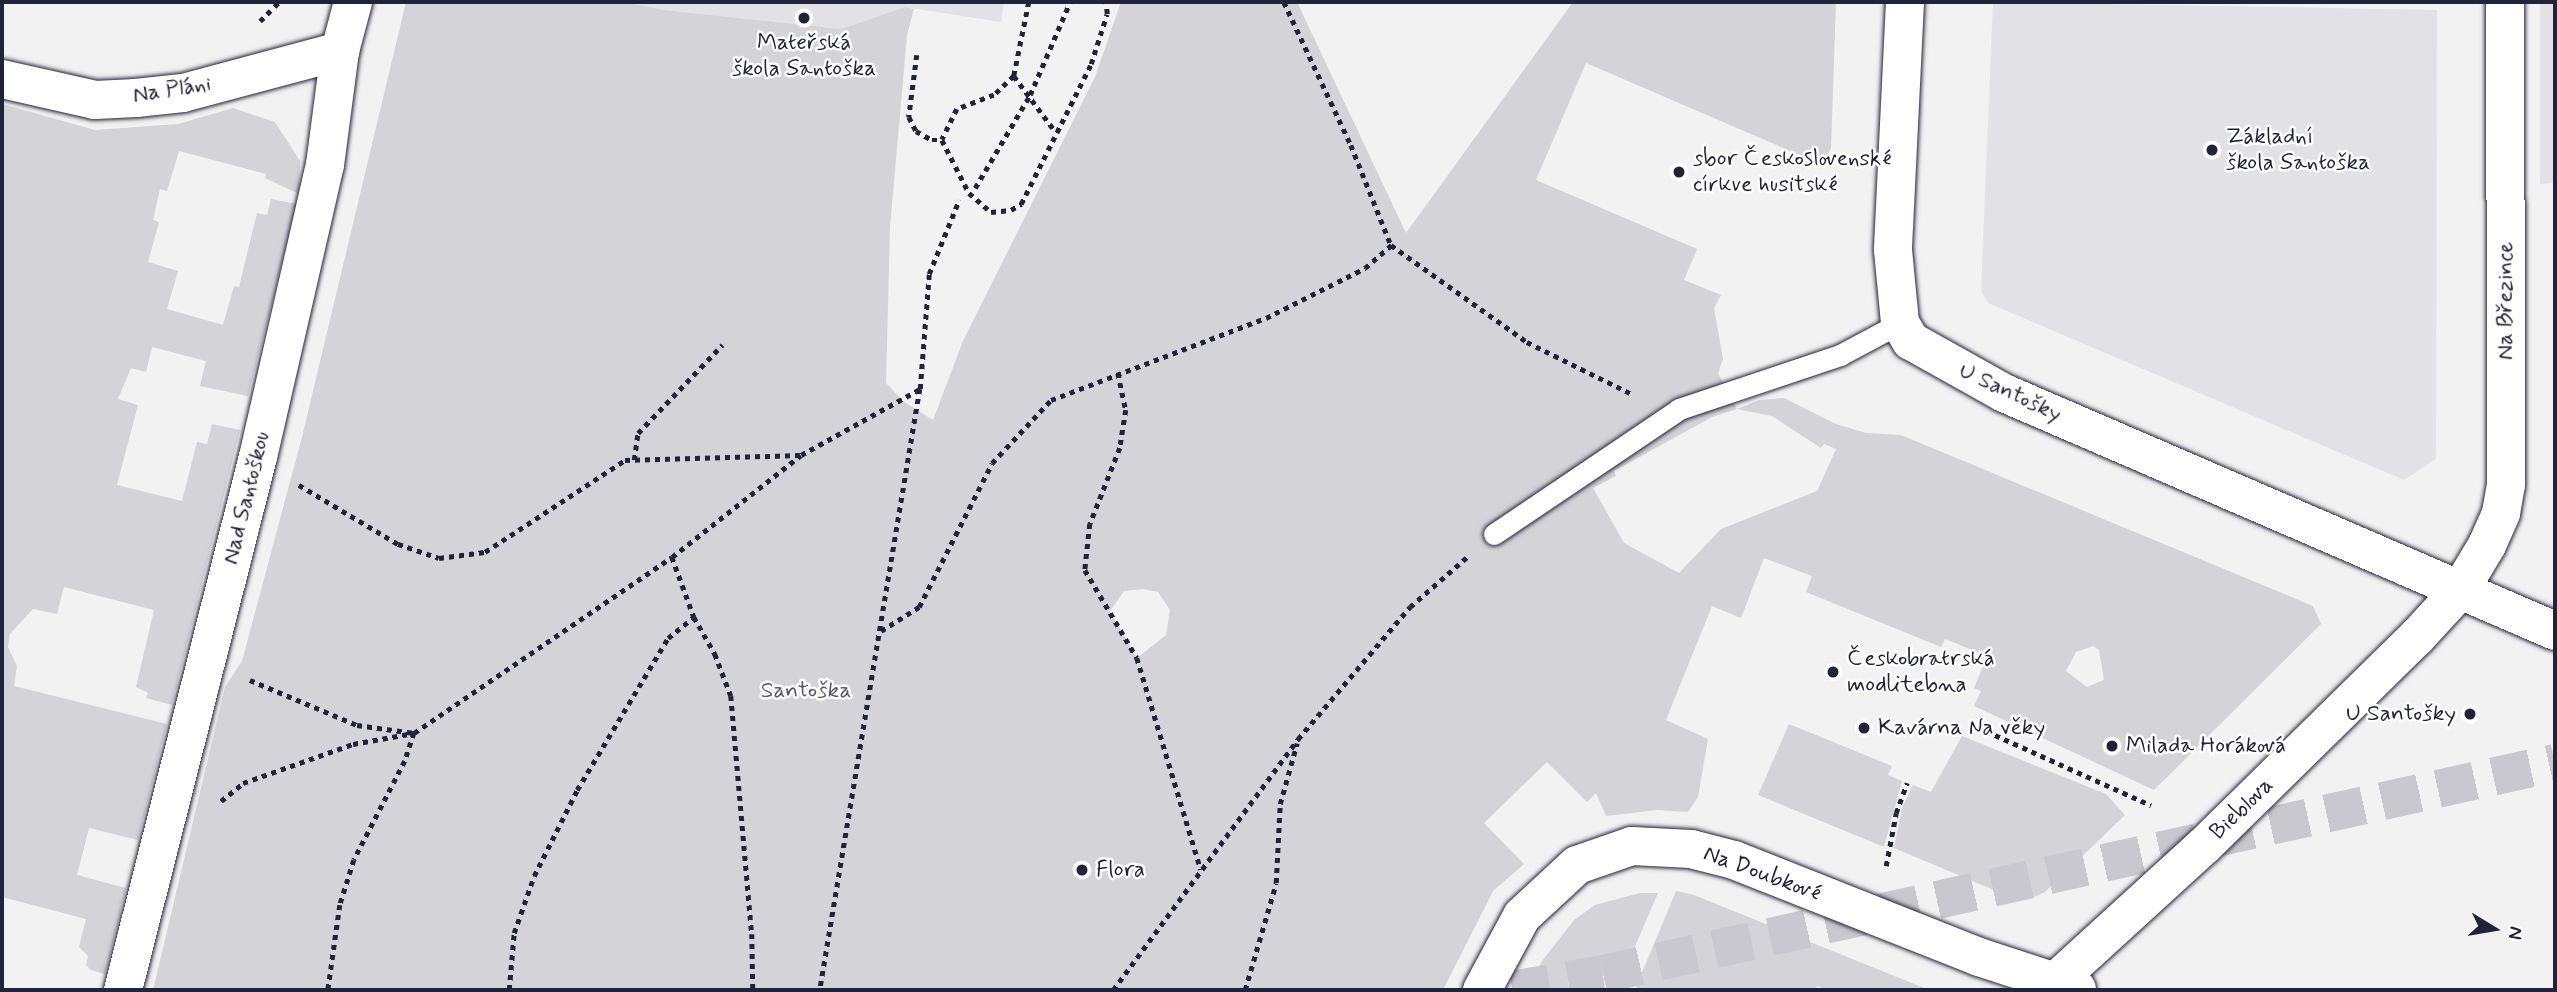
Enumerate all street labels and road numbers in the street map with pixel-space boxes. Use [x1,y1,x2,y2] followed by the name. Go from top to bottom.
[130,70,214,110] street label: Na Pláni
[2492,242,2520,360] street label: Na Březince
[1954,357,2066,429] street label: U Santošky
[217,427,277,569] street label: Nad Santoškou
[2204,772,2280,846] street label: Bieblova
[1701,840,1823,908] street label: Na Doubkové

